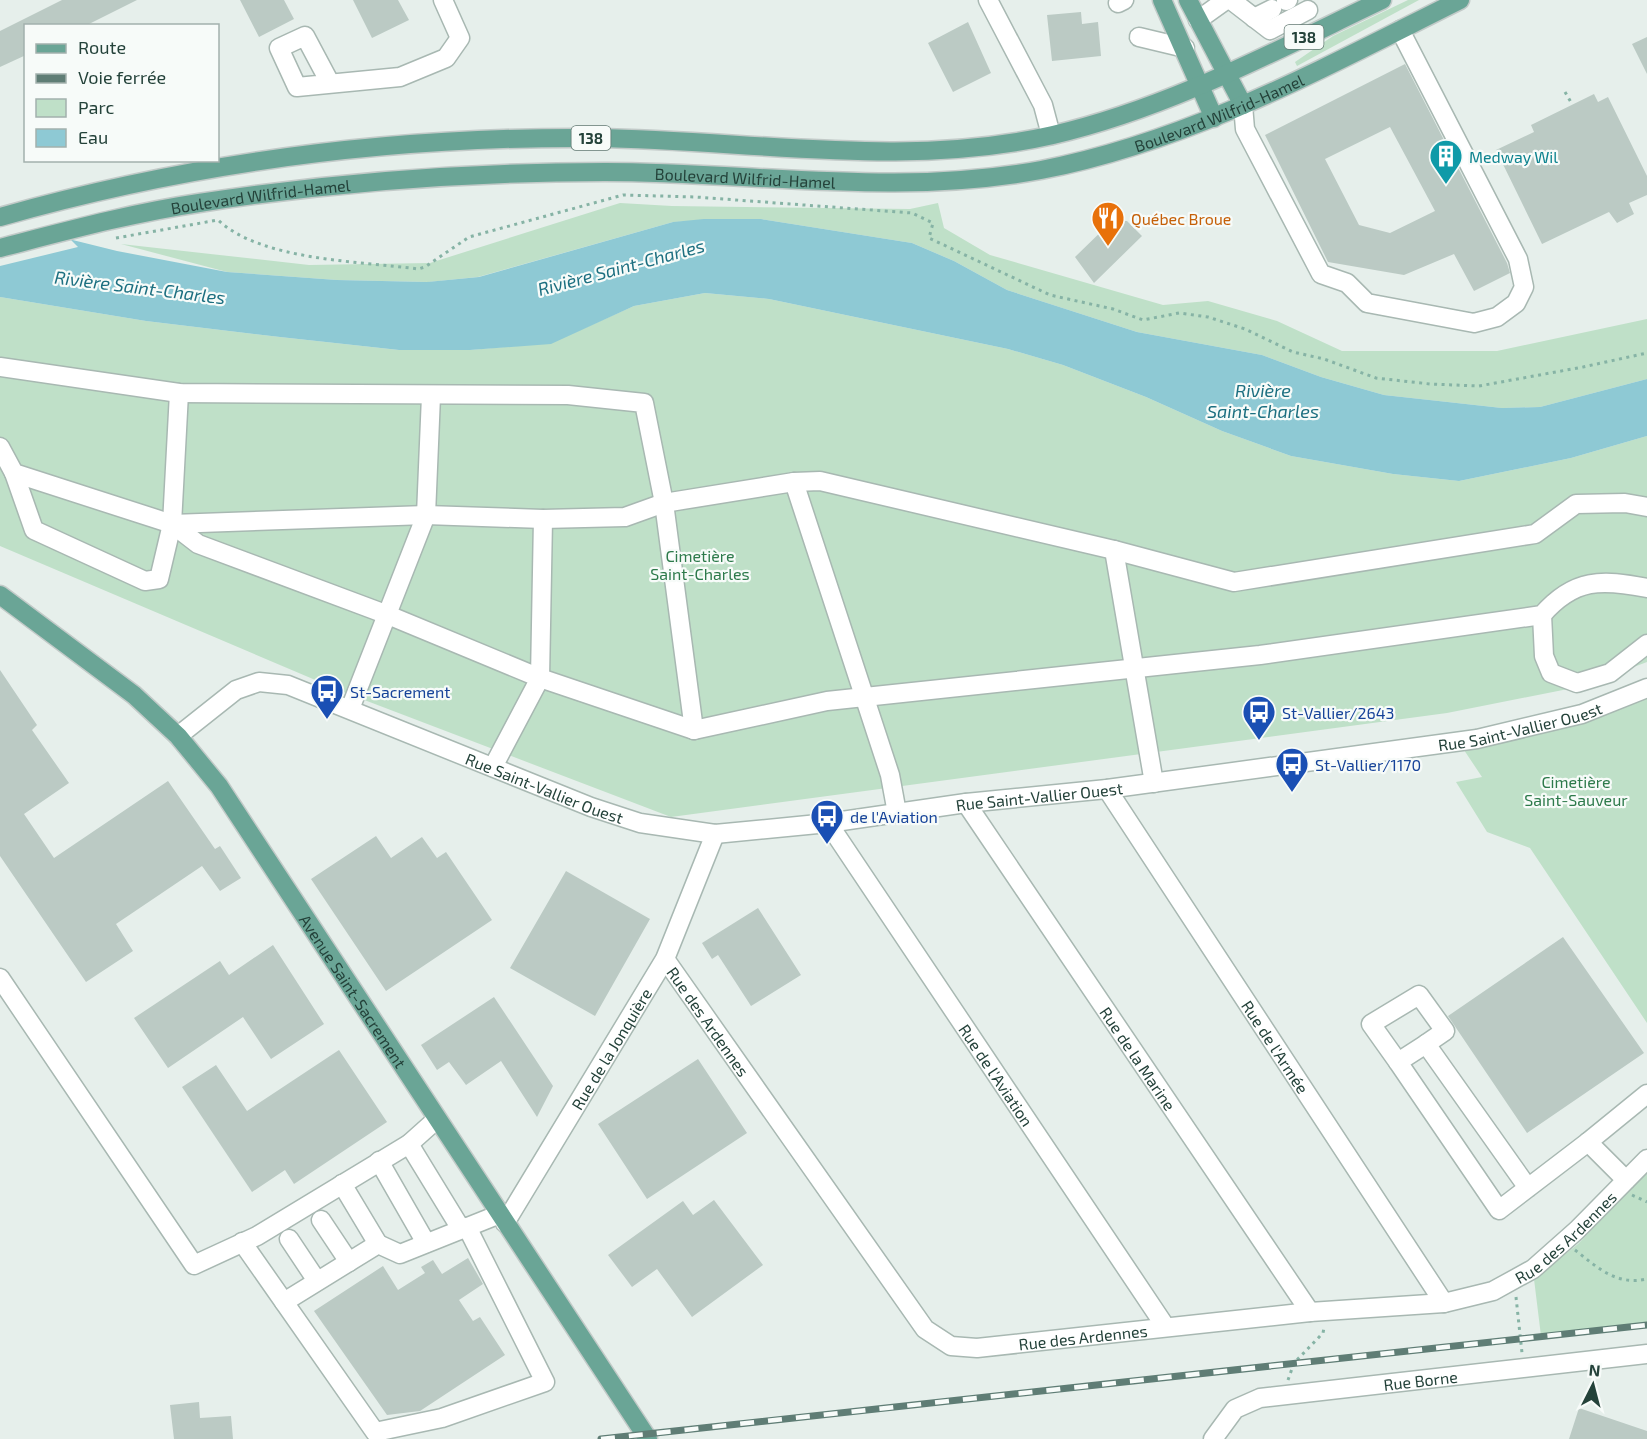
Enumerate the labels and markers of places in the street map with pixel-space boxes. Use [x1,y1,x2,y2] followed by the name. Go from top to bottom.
[1428,138,1464,185] building icon: Medway Wil
[1469,147,1558,166] place label: Medway Wil
[1090,200,1126,247] restaurant icon: Québec Broue
[1131,209,1231,229] place label: Québec Broue
[309,673,345,720] bus stop icon: St-Sacrement
[350,682,450,701] place label: St-Sacrement
[1241,694,1277,741] bus stop icon: St-Vallier/2643
[1282,703,1394,722] place label: St-Vallier/2643
[1274,746,1310,793] bus stop icon: St-Vallier/1170
[1315,755,1421,774] place label: St-Vallier/1170
[809,798,845,845] bus stop icon: de l'Aviation
[850,807,938,826] place label: de l'Aviation

